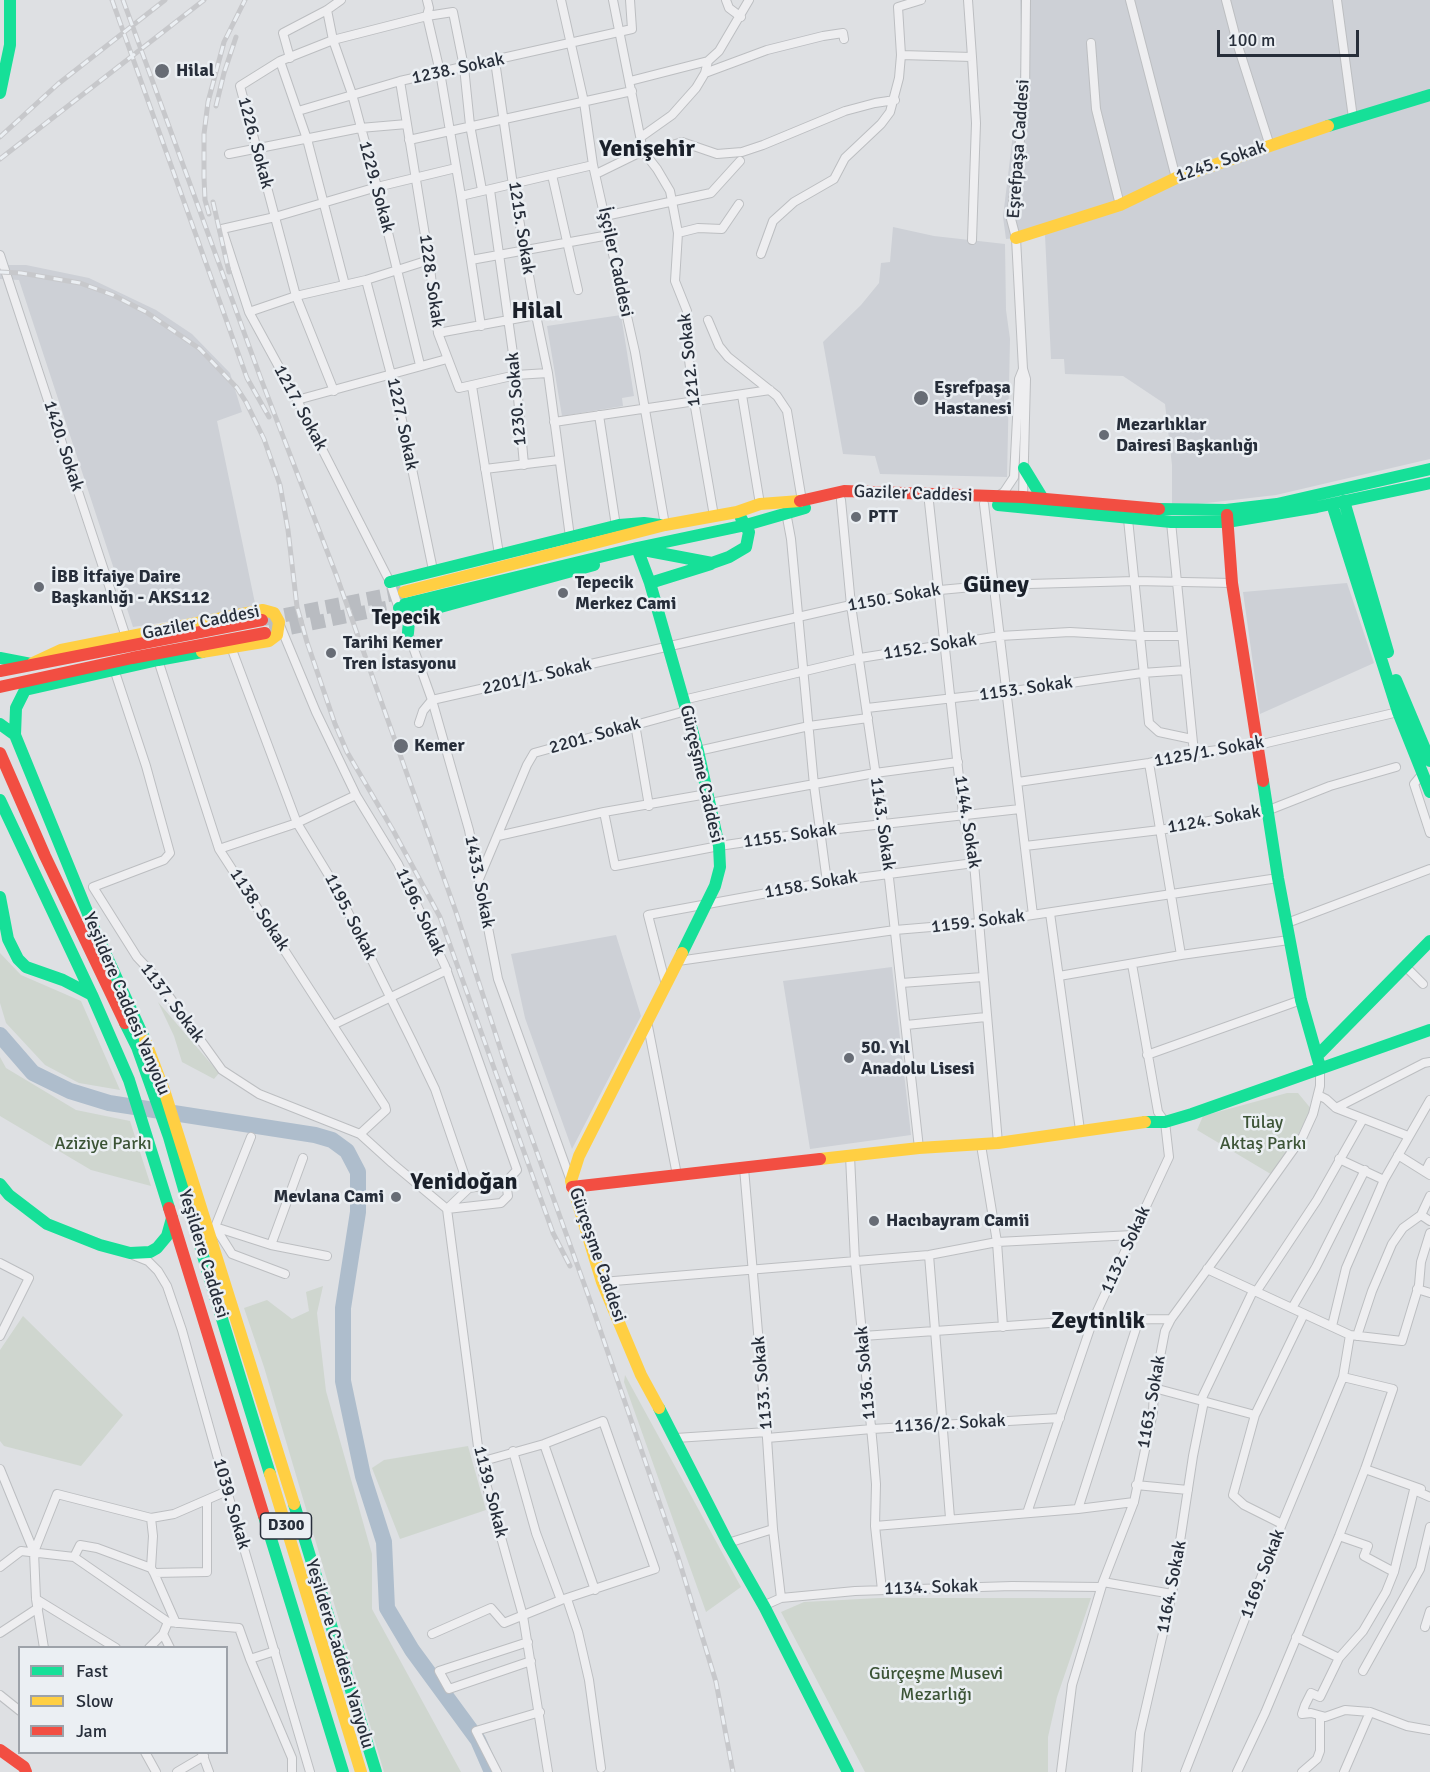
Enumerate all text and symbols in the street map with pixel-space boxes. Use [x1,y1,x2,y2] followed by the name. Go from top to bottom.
[1220,18,1362,56] scale bar
[1228,29,1275,51] text: 100 m
[410,49,506,89] street label: 1238. Sokak
[176,60,214,82] place label: Hilal
[153,62,171,80] marker: Hilal
[1003,79,1035,219] street label: Eşrefpaşa Caddesi
[232,95,278,191] street label: 1226. Sokak
[599,136,695,164] district label: Yenişehir
[1173,136,1269,188] street label: 1245. Sokak
[353,139,399,235] street label: 1229. Sokak
[503,180,539,276] street label: 1215. Sokak
[593,205,637,319] street label: İşçiler Caddesi
[414,233,448,329] street label: 1228. Sokak
[511,298,563,326] district label: Hilal
[674,312,706,408] street label: 1212. Sokak
[502,351,532,447] street label: 1230. Sokak
[268,361,332,455] street label: 1217. Sokak
[382,376,422,472] street label: 1227. Sokak
[934,377,1012,420] place label: Eşrefpaşa Hastanesi
[912,389,930,407] marker: Eşrefpaşa Hastanesi
[38,398,88,494] street label: 1420. Sokak
[1116,414,1258,456] place label: Mezarlıklar Dairesi Başkanlığı
[1097,428,1111,442] marker: Mezarlıklar Dairesi Başkanlığı
[853,481,973,507] street label: Gaziler Caddesi
[868,506,898,528] place label: PTT
[849,510,863,524] marker: PTT
[51,566,210,608] place label: İBB İtfaiye Daire Başkanlığı - AKS112
[575,572,676,614] place label: Tepecik Merkez Cami
[963,572,1029,600] district label: Güney
[846,579,942,617] street label: 1150. Sokak
[32,580,46,594] marker: İBB İtfaiye Daire Başkanlığı - AKS112
[556,586,570,600] marker: Tepecik Merkez Cami
[141,601,261,645] street label: Gaziler Caddesi
[372,605,440,631] district label: Tepecik
[882,629,978,665] street label: 1152. Sokak
[343,632,456,674] place label: Tarihi Kemer Tren İstasyonu
[324,646,338,660] marker: Tarihi Kemer Tren İstasyonu
[480,654,594,700] street label: 2201/1. Sokak
[978,672,1074,706] street label: 1153. Sokak
[675,703,727,845] street label: Gürçeşme Caddesi
[547,713,643,759] street label: 2201. Sokak
[1152,732,1266,772] street label: 1125/1. Sokak
[414,735,465,757] place label: Kemer
[392,737,410,755] marker: Kemer
[949,774,985,870] street label: 1144. Sokak
[865,776,899,872] street label: 1143. Sokak
[1166,801,1262,839] street label: 1124. Sokak
[742,819,838,853] street label: 1155. Sokak
[459,834,499,930] street label: 1433. Sokak
[224,865,294,955] street label: 1138. Sokak
[390,865,450,959] street label: 1196. Sokak
[763,866,859,904] street label: 1158. Sokak
[319,870,381,964] street label: 1195. Sokak
[930,906,1026,938] street label: 1159. Sokak
[78,909,174,1099] street label: Yeşildere Caddesi Yanyolu
[135,959,209,1047] street label: 1137. Sokak
[861,1037,975,1080] place label: 50. Yıl Anadolu Lisesi
[842,1051,856,1065] marker: 50. Yıl Anadolu Lisesi
[1220,1112,1306,1154] park label: Tülay Aktaş Parkı
[54,1133,152,1155] park label: Aziziye Parkı
[410,1169,518,1197] district label: Yenidoğan
[564,1185,630,1325] street label: Gürçeşme Caddesi
[274,1186,384,1208] place label: Mevlana Cami
[173,1187,233,1321] street label: Yeşildere Caddesi
[389,1190,403,1204] marker: Mevlana Cami
[1096,1203,1156,1297] street label: 1132. Sokak
[886,1210,1029,1232] place label: Hacıbayram Camii
[867,1214,881,1228] marker: Hacıbayram Camii
[1051,1308,1145,1336] district label: Zeytinlik
[851,1325,881,1421] street label: 1136. Sokak
[748,1335,778,1431] street label: 1133. Sokak
[1133,1354,1171,1450] street label: 1163. Sokak
[894,1410,1006,1438] street label: 1136/2. Sokak
[468,1444,512,1540] street label: 1139. Sokak
[208,1456,254,1552] street label: 1039. Sokak
[260,1513,312,1539] road number: D300
[1236,1526,1290,1622] street label: 1169. Sokak
[1152,1539,1192,1635] street label: 1164. Sokak
[300,1557,378,1751] street label: Yeşildere Caddesi Yanyolu
[884,1576,978,1600] street label: 1134. Sokak
[18,1646,228,1754] legend
[76,1660,108,1682] text: Fast
[869,1663,1003,1706] park label: Gürçeşme Musevi Mezarlığı
[76,1690,113,1712] text: Slow
[76,1720,107,1742] text: Jam

